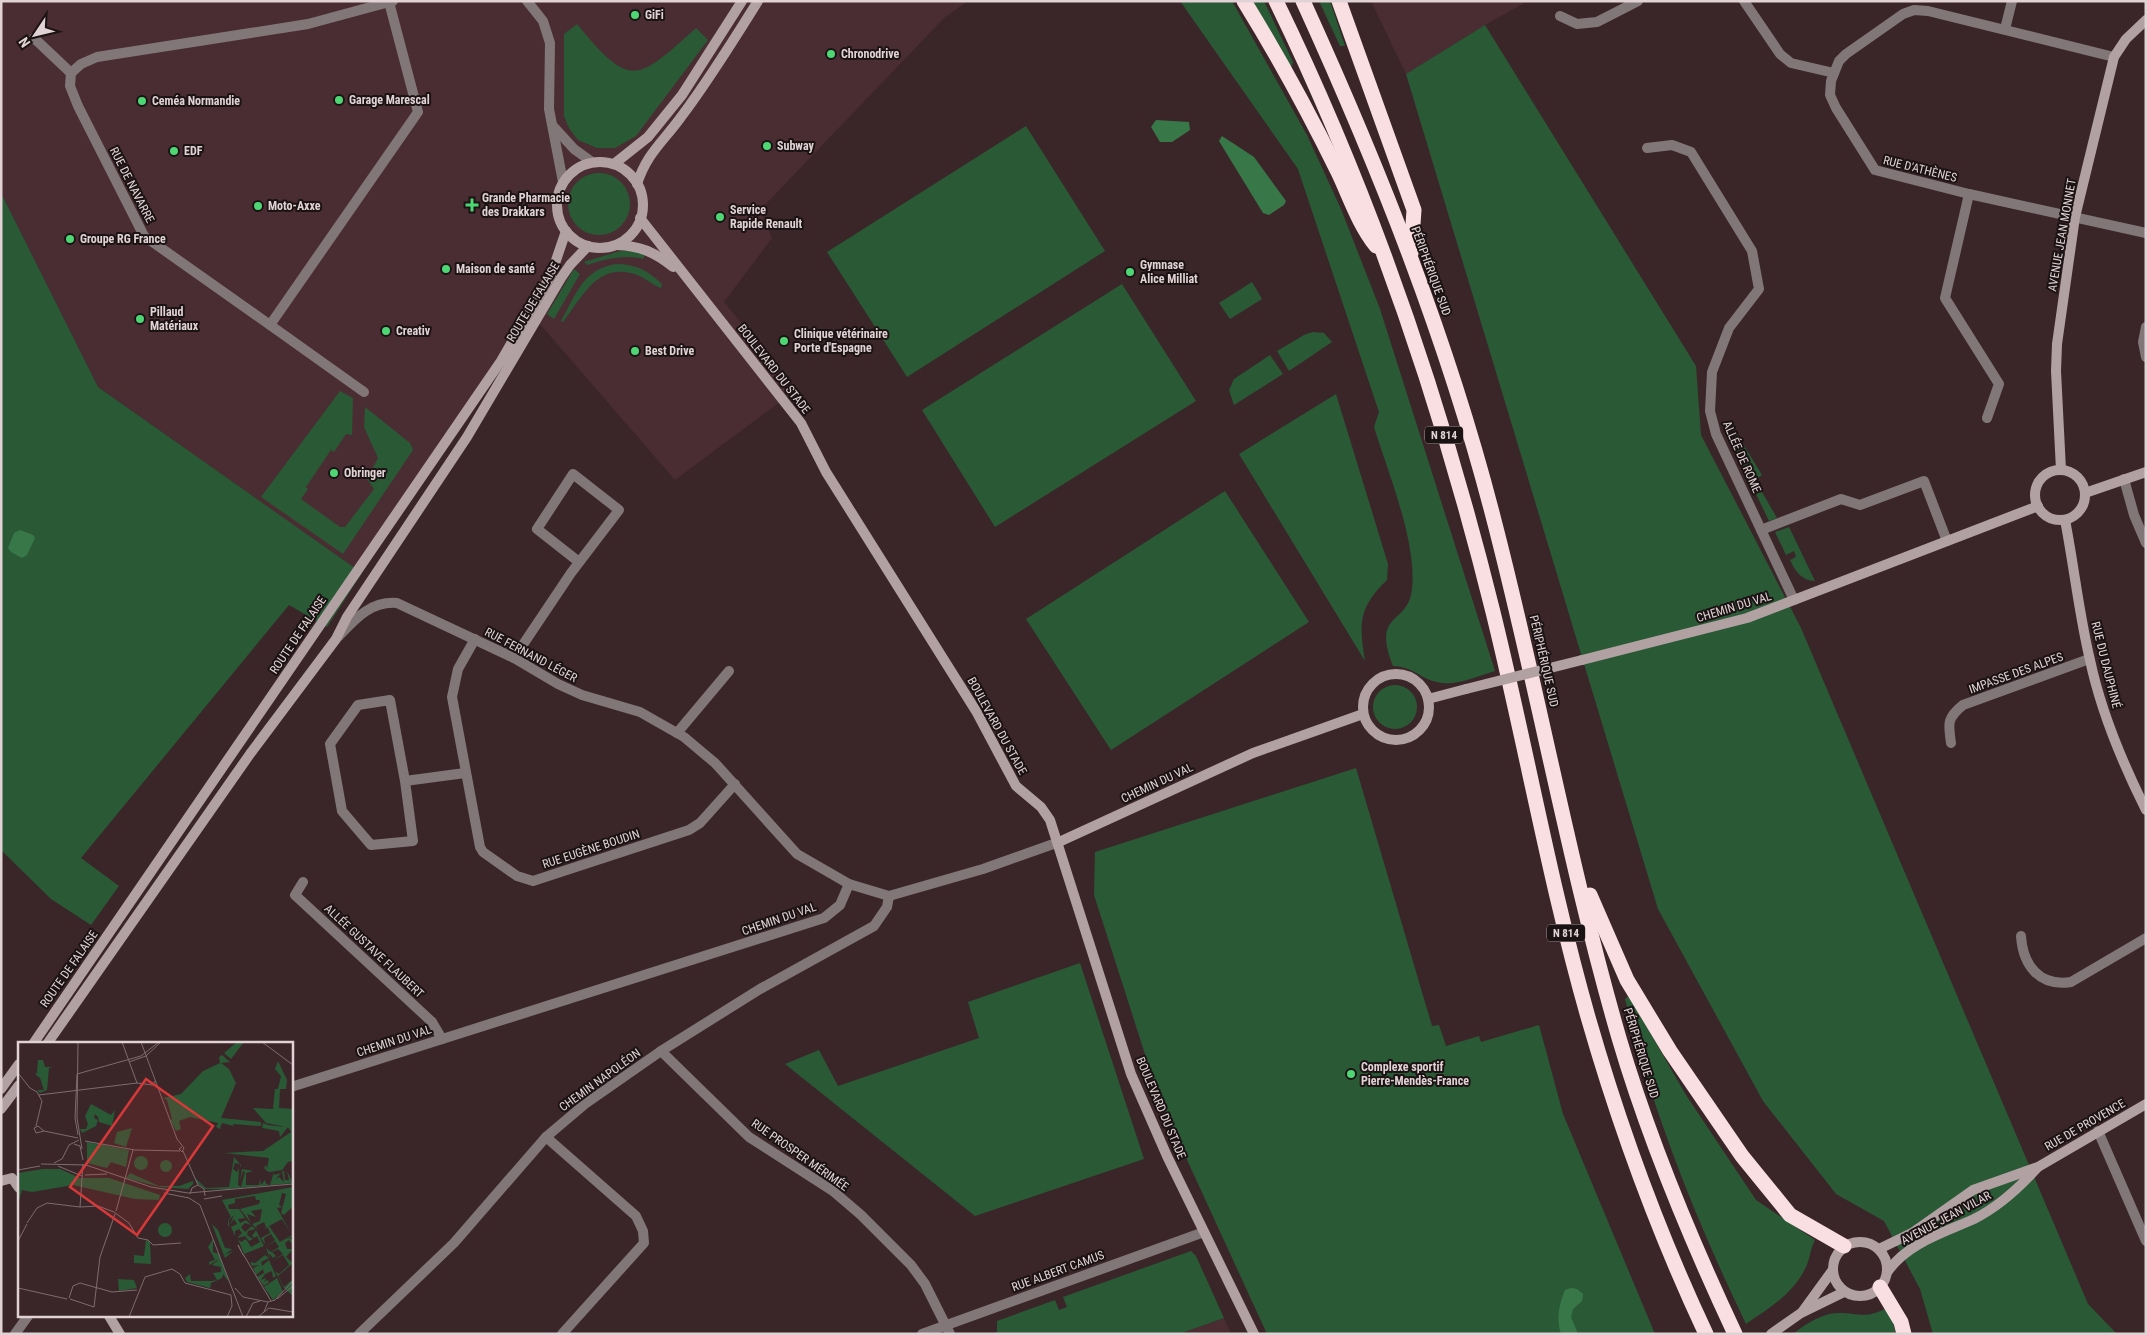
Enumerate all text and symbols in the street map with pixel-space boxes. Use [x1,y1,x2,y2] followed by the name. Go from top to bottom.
[645,8,664,22] place label: GiFi
[629,9,641,21] marker: GiFi
[10,10,60,60] north arrow
[15,34,33,51] text: N
[841,47,900,61] place label: Chronodrive
[825,48,837,60] marker: Chronodrive
[349,93,430,107] place label: Garage Marescal
[152,94,240,108] place label: Ceméa Normandie
[333,94,345,106] marker: Garage Marescal
[136,95,148,107] marker: Ceméa Normandie
[777,139,814,153] place label: Subway
[761,140,773,152] marker: Subway
[184,144,203,158] place label: EDF
[107,145,157,225] street label: RUE DE NAVARRE
[168,145,180,157] marker: EDF
[1882,152,1959,185] street label: RUE D'ATHÈNES
[2045,177,2079,293] street label: AVENUE JEAN MONNET
[482,191,570,219] place label: Grande Pharmacie des Drakkars
[268,199,321,213] place label: Moto-Axxe
[466,199,478,211] marker: Grande Pharmacie des Drakkars
[252,200,264,212] marker: Moto-Axxe
[730,203,803,231] place label: Service Rapide Renault
[714,211,726,223] marker: Service Rapide Renault
[1408,224,1455,318] street label: PÉRIPHÉRIQUE SUD
[80,232,166,246] place label: Groupe RG France
[64,233,76,245] marker: Groupe RG France
[1140,258,1198,286] place label: Gymnase Alice Milliat
[504,260,562,344] street label: ROUTE DE FALAISE
[456,262,535,276] place label: Maison de santé
[440,263,452,275] marker: Maison de santé
[1124,266,1136,278] marker: Gymnase Alice Milliat
[150,305,199,333] place label: Pillaud Matériaux
[134,313,146,325] marker: Pillaud Matériaux
[735,322,813,416] street label: BOULEVARD DU STADE
[396,324,431,338] place label: Creativ
[380,325,392,337] marker: Creativ
[794,327,888,355] place label: Clinique vétérinaire Porte d'Espagne
[778,335,790,347] marker: Clinique vétérinaire Porte d'Espagne
[645,344,694,358] place label: Best Drive
[629,345,641,357] marker: Best Drive
[1720,418,1765,495] street label: ALLÉE DE ROME
[1425,426,1463,444] road number: N 814
[344,466,386,480] place label: Obringer
[328,467,340,479] marker: Obringer
[1695,589,1773,625] street label: CHEMIN DU VAL
[267,594,329,676] street label: ROUTE DE FALAISE
[1527,613,1562,708] street label: PÉRIPHÉRIQUE SUD
[2088,620,2125,710] street label: RUE DU DAUPHINÉ
[482,624,581,686] street label: RUE FERNAND LÉGER
[1967,649,2065,697] street label: IMPASSE DES ALPES
[964,675,1030,777] street label: BOULEVARD DU STADE
[1119,760,1195,806] street label: CHEMIN DU VAL
[540,826,641,871] street label: RUE EUGÈNE BOUDIN
[740,900,818,938] street label: CHEMIN DU VAL
[321,901,427,1001] street label: ALLÉE GUSTAVE FLAUBERT
[1547,924,1585,941] road number: N 814
[37,928,101,1010] street label: ROUTE DE FALAISE
[1621,1006,1662,1100] street label: PÉRIPHÉRIQUE SUD
[355,1022,433,1060] street label: CHEMIN DU VAL
[18,1042,292,1318] inset map
[556,1045,643,1114] street label: CHEMIN NAPOLÉON
[1133,1055,1189,1161] street label: BOULEVARD DU STADE
[1361,1060,1469,1088] place label: Complexe sportif Pierre-Mendès-France
[1345,1068,1357,1080] marker: Complexe sportif Pierre-Mendès-France
[2042,1096,2128,1154] street label: RUE DE PROVENCE
[749,1115,852,1194] street label: RUE PROSPER MÉRIMÉE
[1899,1188,1994,1248] street label: AVENUE JEAN VILAR
[1010,1248,1106,1294] street label: RUE ALBERT CAMUS

